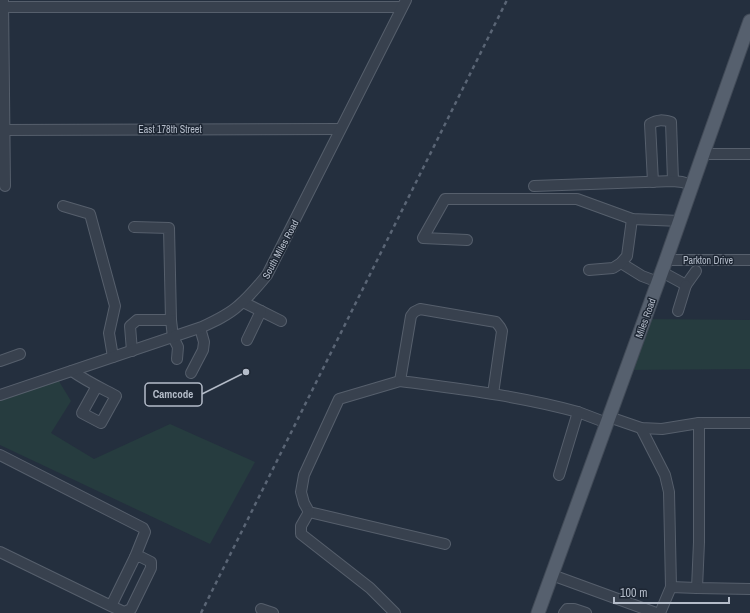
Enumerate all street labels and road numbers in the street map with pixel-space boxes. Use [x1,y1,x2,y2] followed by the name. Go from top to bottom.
[138,123,202,136] street label: East 178th Street
[259,217,301,281] street label: South Miles Road
[683,254,733,267] street label: Parkton Drive
[632,296,659,340] street label: Miles Road

